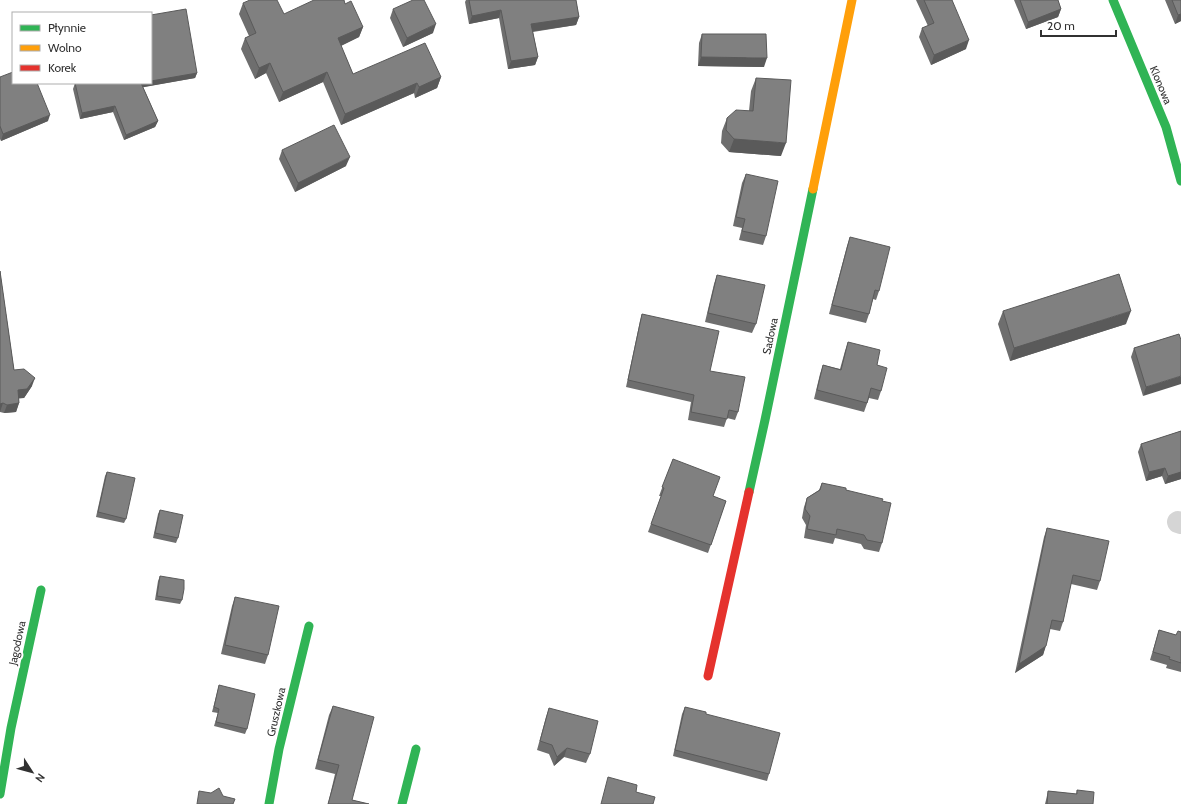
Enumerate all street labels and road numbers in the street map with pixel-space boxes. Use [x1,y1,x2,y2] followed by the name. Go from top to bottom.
[1147,64,1176,107] street label: Klonowa
[759,316,781,356] street label: Sadowa
[5,619,29,667] street label: Jagodowa
[264,685,289,738] street label: Gruszkowa

